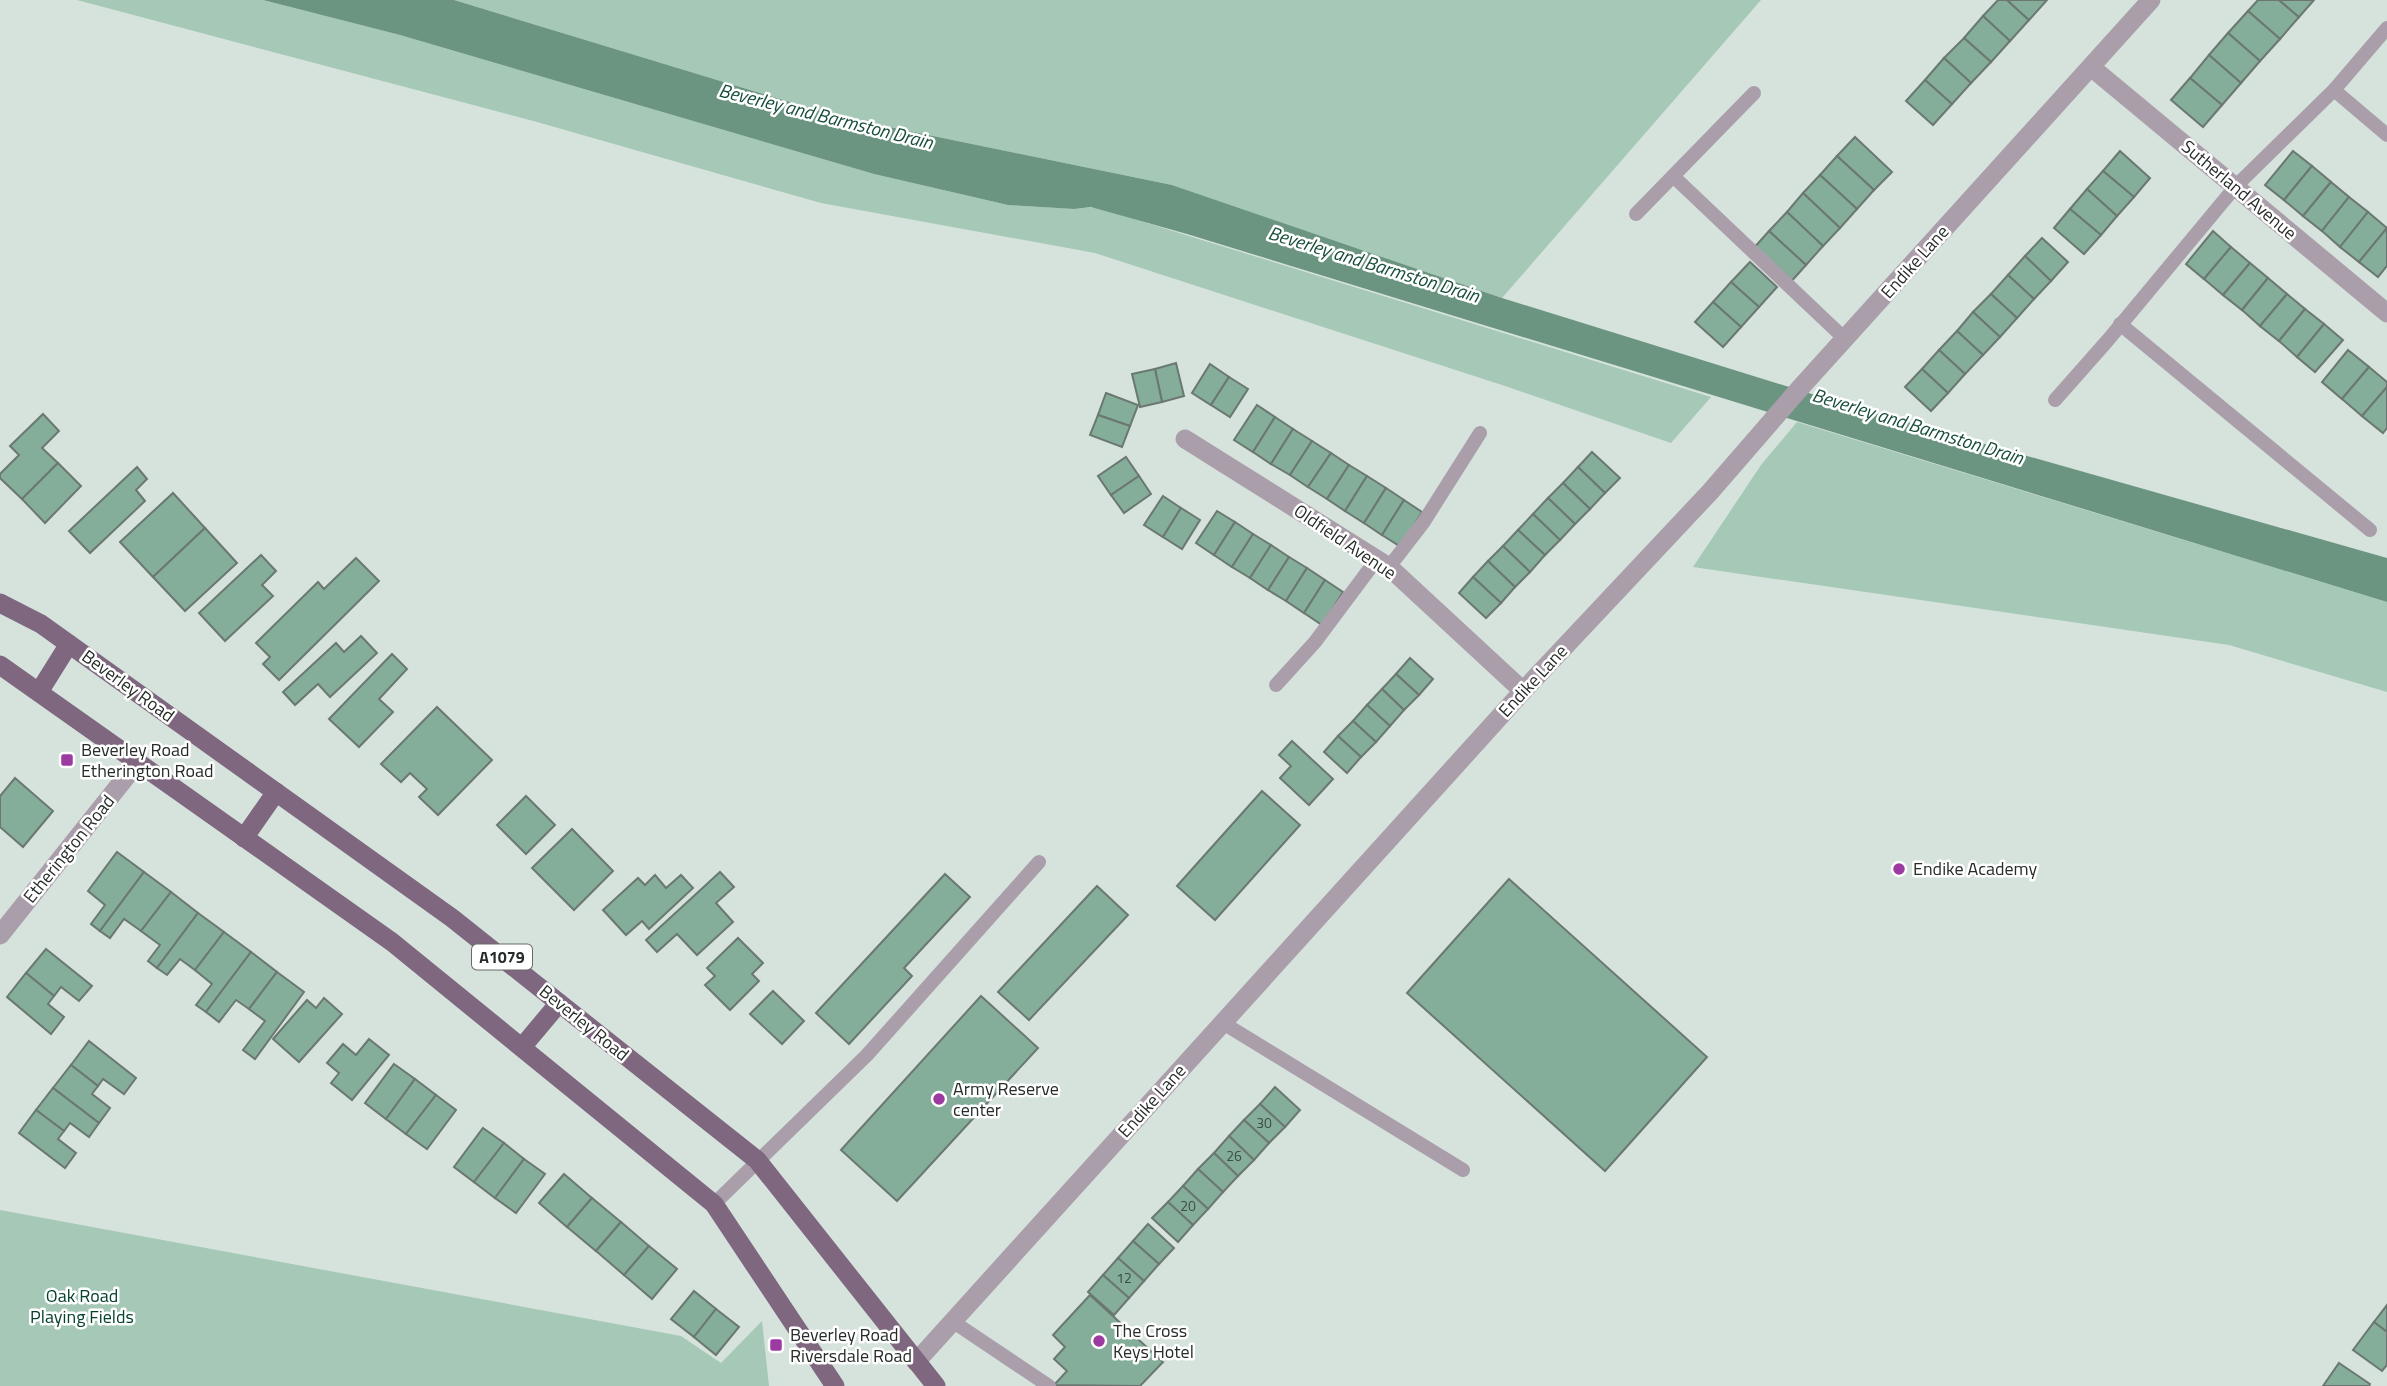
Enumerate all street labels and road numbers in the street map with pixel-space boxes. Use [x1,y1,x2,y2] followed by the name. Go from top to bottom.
[2176,133,2303,246] street label: Sutherland Avenue
[1874,219,1955,304] street label: Endike Lane
[1289,497,1402,586] street label: Oldfield Avenue
[1492,638,1574,723] street label: Endike Lane
[76,643,180,728] street label: Beverley Road
[16,789,121,909] street label: Etherington Road
[472,945,532,970] road number: A1079
[534,978,635,1067] street label: Beverley Road
[1111,1058,1192,1143] street label: Endike Lane

